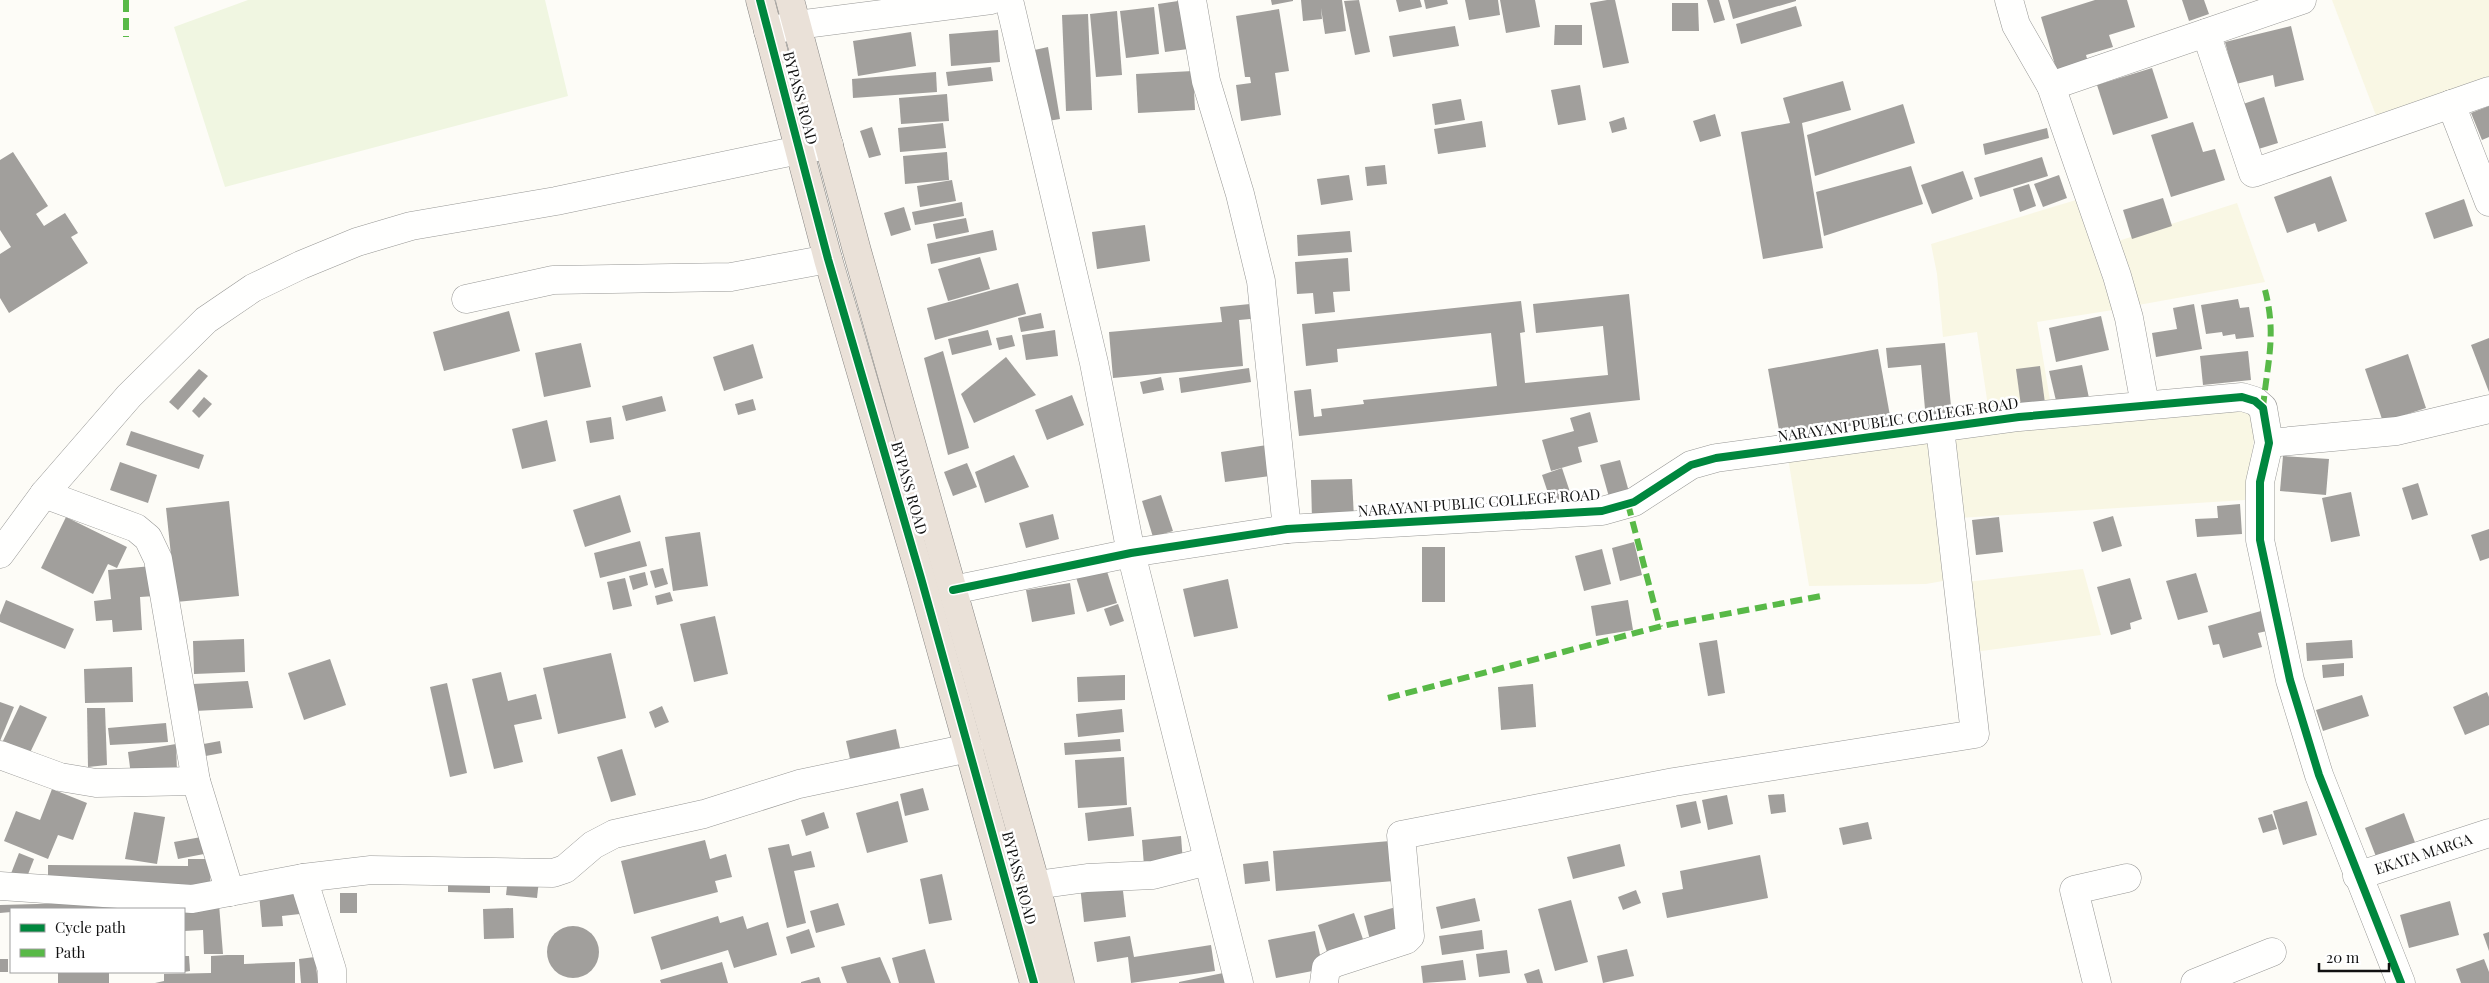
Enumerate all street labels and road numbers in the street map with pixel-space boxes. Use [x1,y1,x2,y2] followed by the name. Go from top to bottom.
[779,49,823,147] street label: BYPASS ROAD
[1776,392,2020,446] street label: NARAYANI PUBLIC COLLEGE ROAD
[887,439,933,537] street label: BYPASS ROAD
[1357,484,1601,520] street label: NARAYANI PUBLIC COLLEGE ROAD
[2372,828,2475,879] street label: EKATA MARGA
[998,829,1042,927] street label: BYPASS ROAD

